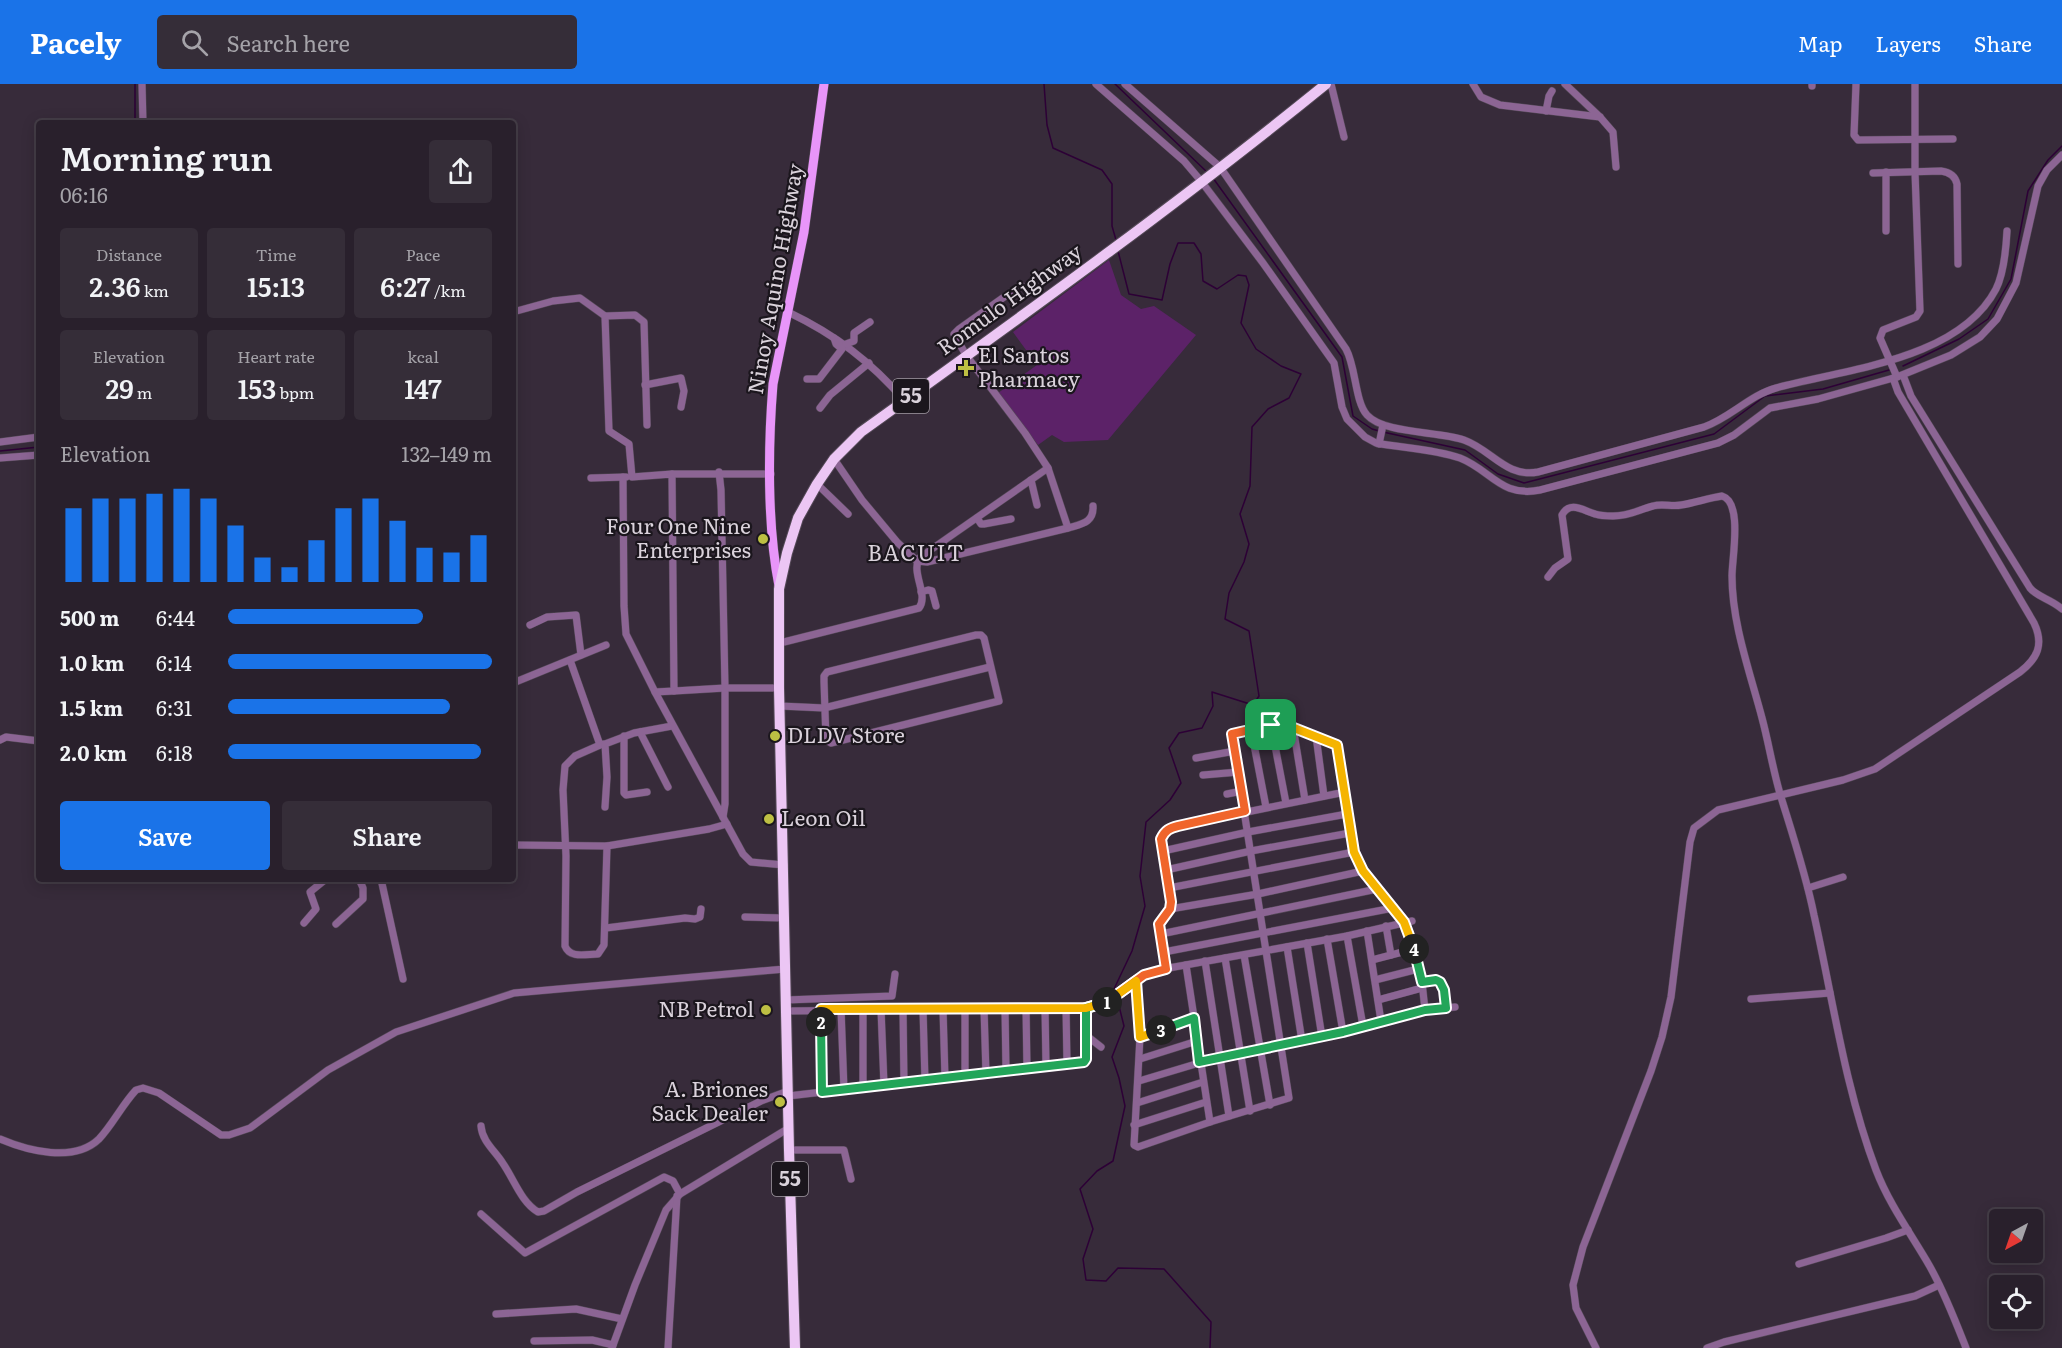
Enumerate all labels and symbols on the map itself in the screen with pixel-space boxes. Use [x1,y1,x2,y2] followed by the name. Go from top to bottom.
[738,160,809,396] street label: Ninoy Aquino Highway
[930,234,1088,361] street label: Romulo Highway
[978,338,1081,393] place label: El Santos Pharmacy
[959,361,973,375] marker: El Santos Pharmacy
[893,379,929,413] road number: 55
[606,509,751,564] place label: Four One Nine Enterprises
[756,532,770,546] marker: Four One Nine Enterprises
[867,535,965,568] district label: BACUIT
[1245,699,1296,750] pin
[787,718,905,749] place label: DLDV Store
[768,729,782,743] marker: DLDV Store
[781,801,865,832] place label: Leon Oil
[762,812,776,826] marker: Leon Oil
[1399,934,1429,964] pin: 4
[1092,987,1122,1017] pin: 1
[658,992,754,1023] place label: NB Petrol
[759,1003,773,1017] marker: NB Petrol
[806,1007,836,1037] pin: 2
[1146,1015,1176,1045] pin: 3
[651,1072,768,1127] place label: A. Briones Sack Dealer
[773,1095,787,1109] marker: A. Briones Sack Dealer
[772,1162,808,1196] road number: 55
[1989,1209,2043,1263] north arrow

